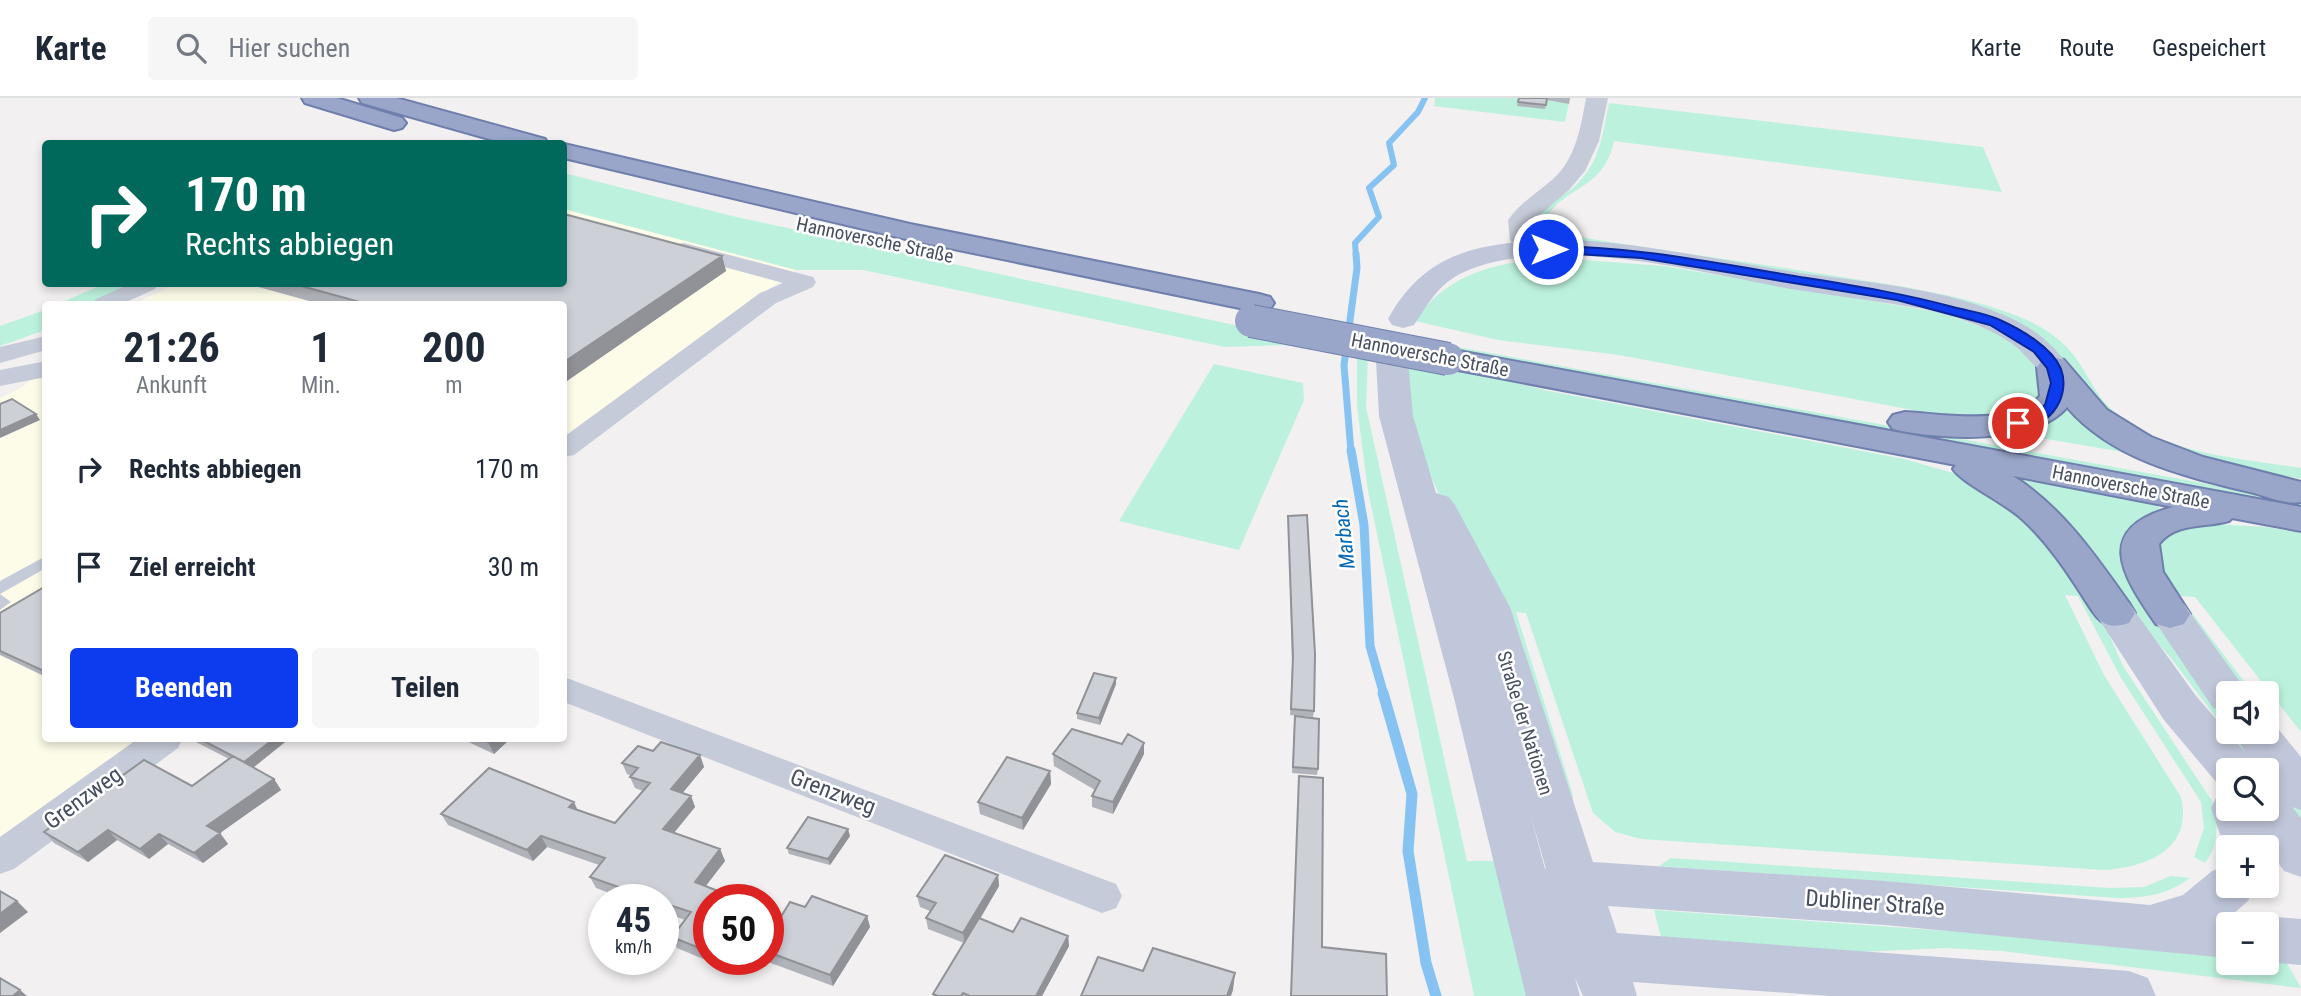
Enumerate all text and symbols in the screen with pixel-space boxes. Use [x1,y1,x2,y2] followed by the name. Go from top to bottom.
[148,17,638,80] search box
[35,29,106,68] text: Karte
[172,29,210,67] icon: search
[228,33,350,63] text: Hier suchen
[1971,34,2021,62] text: Karte
[2059,34,2114,62] text: Route
[2152,34,2266,62] text: Gespeichert
[185,166,307,223] text: 170 m
[70,168,161,259] icon: right
[794,212,956,268] street label: Hannoversche Straße
[1511,212,1585,286] position arrow
[185,225,394,263] text: Rechts abbiegen
[123,323,220,372] text: 21:26
[310,323,331,372] text: 1
[422,323,486,372] text: 200
[1349,328,1511,382] street label: Hannoversche Straße
[136,372,207,399] text: Ankunft
[301,372,341,399] text: Min.
[445,372,463,399] text: m
[1988,393,2048,453] pin
[1999,404,2037,442] icon: arrive
[70,450,108,488] icon: right
[129,454,302,484] text: Rechts abbiegen
[475,454,539,484] text: 170 m
[2050,460,2212,514] street label: Hannoversche Straße
[1328,498,1360,570] water label: Marbach
[70,548,108,586] icon: arrive
[129,552,255,582] text: Ziel erreicht
[488,552,539,582] text: 30 m
[70,648,298,728] button: Beenden
[312,648,539,728] button: Teilen
[1492,648,1558,798] street label: Straße der Nationen
[2216,681,2279,975] map controls
[2216,681,2279,744] button: sound
[2216,758,2279,821] button: search
[39,761,127,835] street label: Grenzweg
[786,763,880,821] street label: Grenzweg
[2216,835,2279,898] button: +
[693,884,784,975] speed limit sign: 50
[1805,885,1945,921] street label: Dubliner Straße
[616,900,651,941] text: 45
[2216,912,2279,975] button: −
[615,936,652,957] text: km/h

